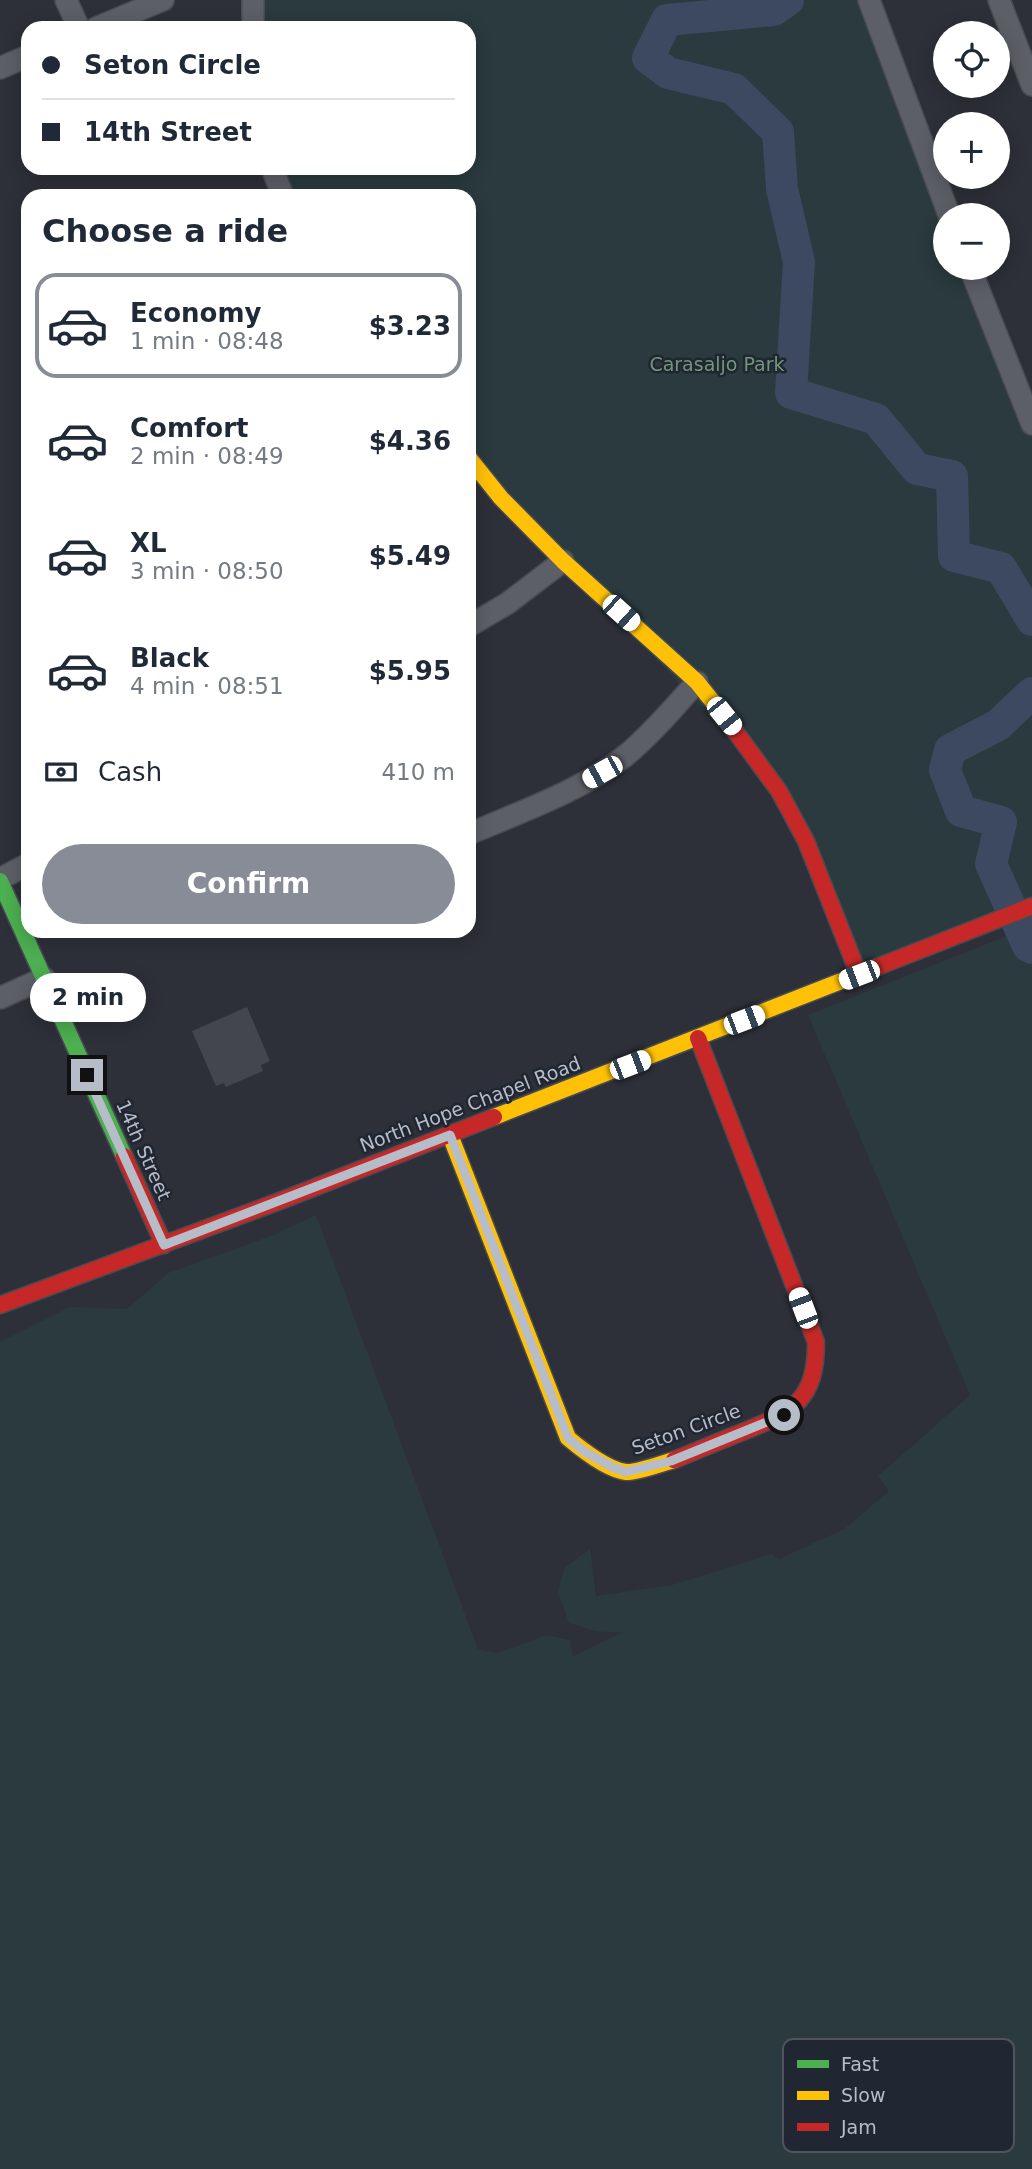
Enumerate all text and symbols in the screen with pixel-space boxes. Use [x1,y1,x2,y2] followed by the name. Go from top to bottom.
[933,21,1010,280] map controls
[933,21,1010,98] button: locate
[84,50,261,80] text: Seton Circle
[933,112,1010,189] button: +
[84,117,252,147] text: 14th Street
[933,203,1010,280] button: −
[42,212,288,250] text: Choose a ride
[46,294,109,357] icon: car
[130,298,261,328] text: Economy
[369,311,451,341] text: $3.23
[130,328,284,354] text: 1 min · 08:48
[649,353,785,375] park label: Carasaljo Park
[46,409,109,472] icon: car
[130,413,248,443] text: Comfort
[369,426,451,456] text: $4.36
[130,443,284,469] text: 2 min · 08:49
[46,524,109,587] icon: car
[130,528,167,558] text: XL
[369,541,451,571] text: $5.49
[130,558,284,584] text: 3 min · 08:50
[599,591,644,635] car
[46,639,109,702] icon: car
[130,643,209,673] text: Black
[369,656,451,686] text: $5.95
[130,673,284,699] text: 4 min · 08:51
[703,693,746,739] car
[42,753,80,791] icon: cash
[579,753,626,791] car
[98,757,162,787] text: Cash
[381,759,455,785] text: 410 m
[42,844,455,924] button: Confirm
[836,958,883,992] car
[29,974,145,1023] callout: 2 min
[52,984,124,1010] text: 2 min
[721,1003,768,1037] car
[607,1048,654,1082] car
[357,1052,583,1156] street label: North Hope Chapel Road
[71,1059,103,1091] route end
[112,1096,176,1204] street label: 14th Street
[786,1285,821,1331] car
[629,1399,743,1459] street label: Seton Circle
[768,1399,800,1431] route start
[783,2039,1014,2152] legend
[841,2053,879,2075] text: Fast
[841,2084,886,2106] text: Slow
[840,2116,877,2138] text: Jam

